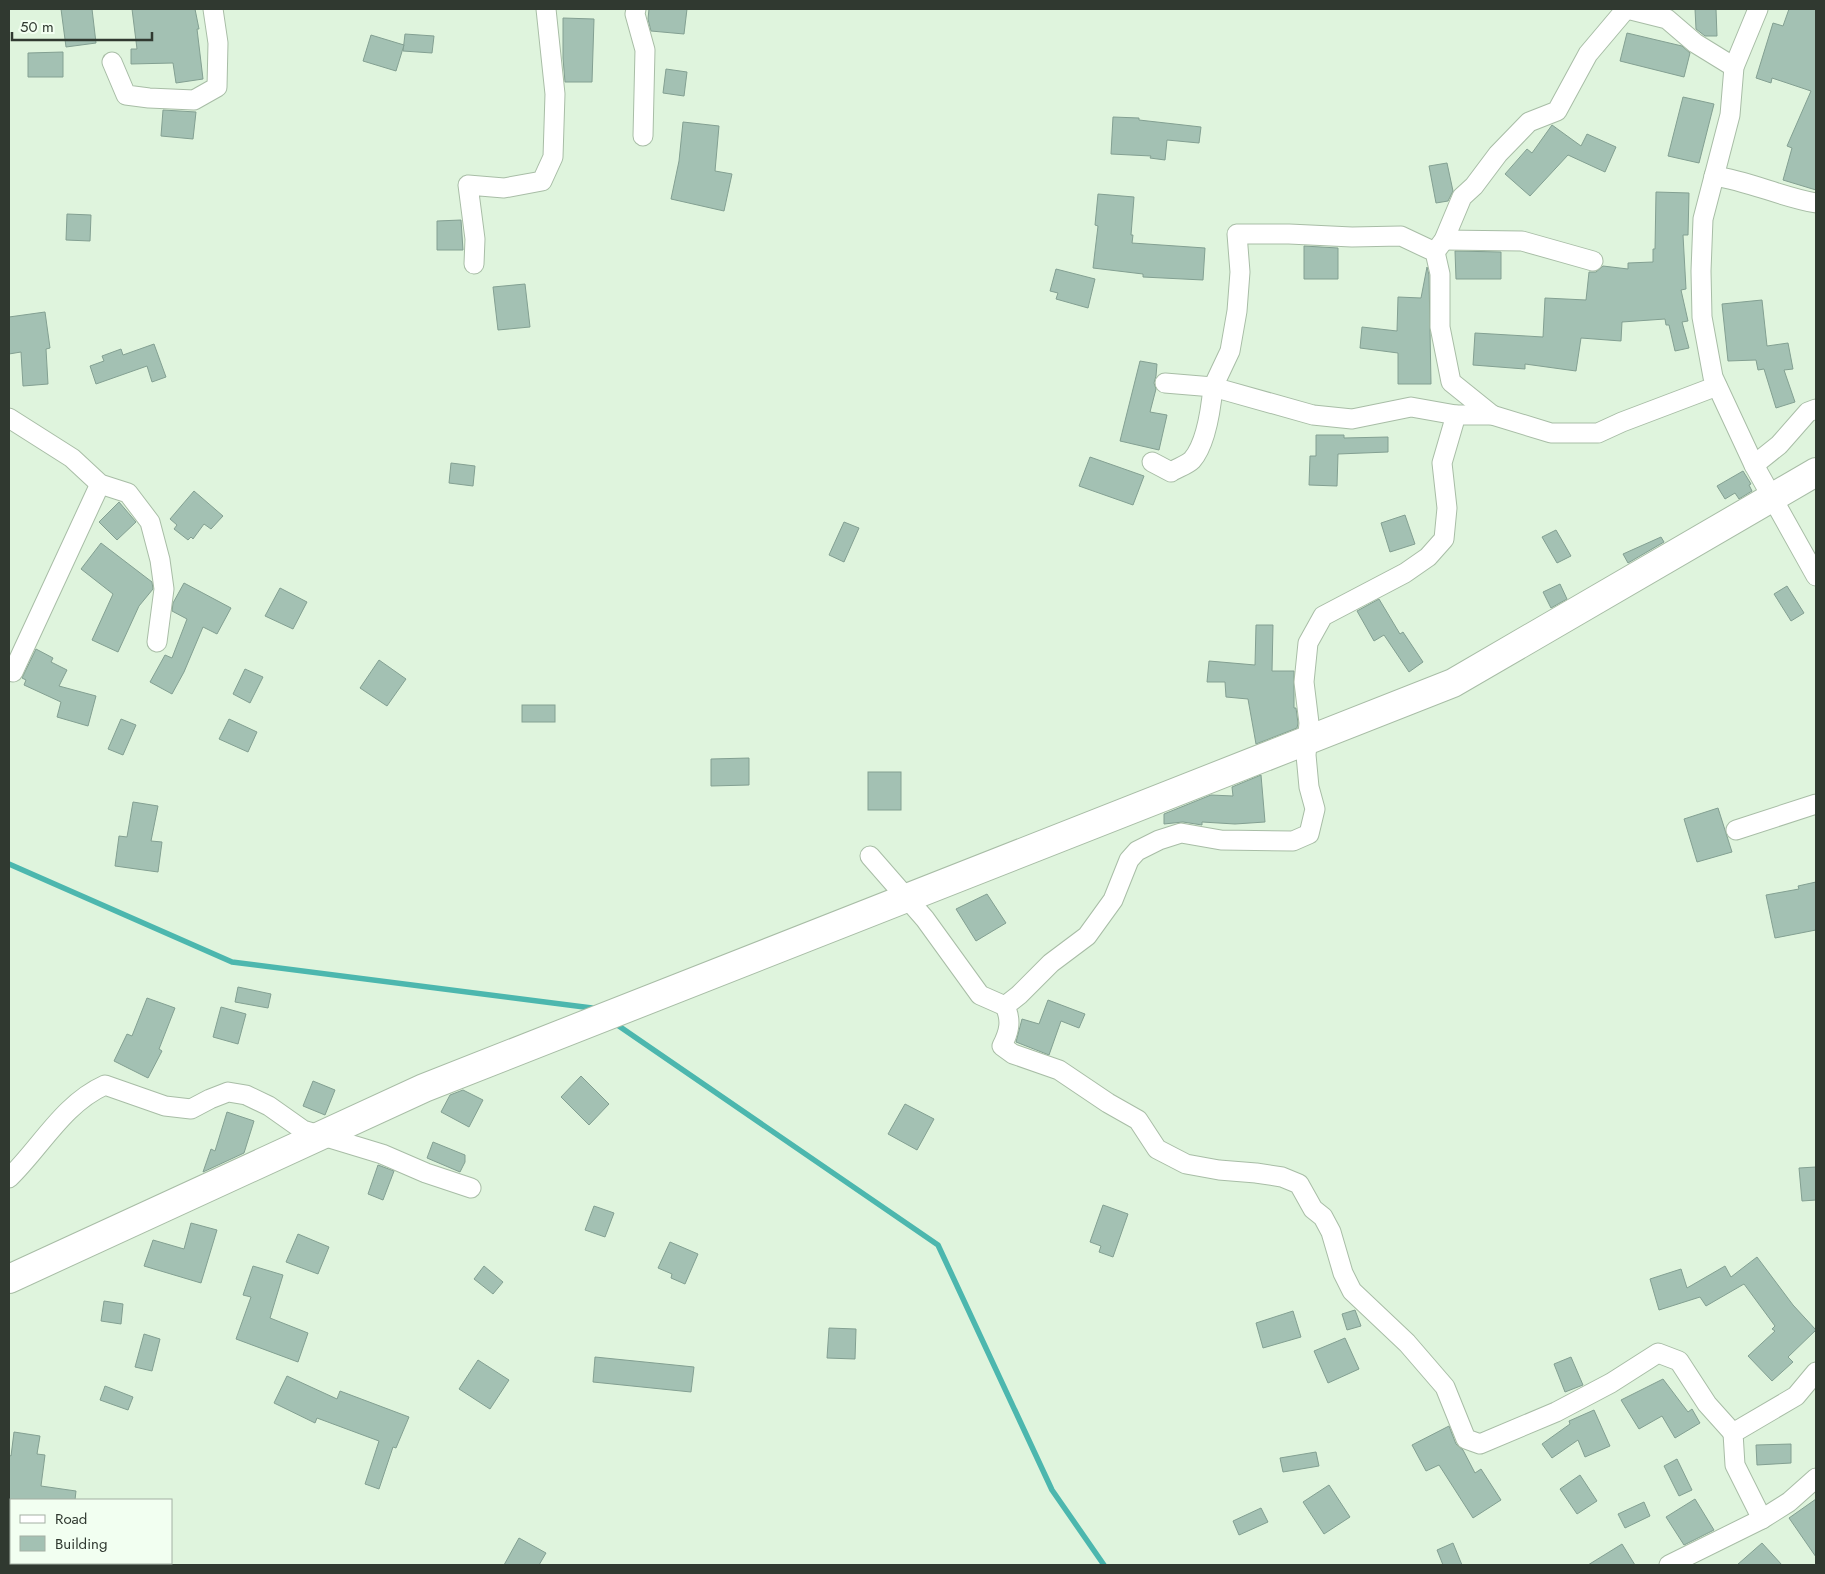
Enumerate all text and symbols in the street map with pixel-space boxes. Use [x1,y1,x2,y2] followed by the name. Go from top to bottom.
[12,10,152,42] scale bar
[20,16,54,38] text: 50 m
[10,1499,172,1564] legend
[55,1508,87,1530] text: Road
[55,1533,107,1555] text: Building

